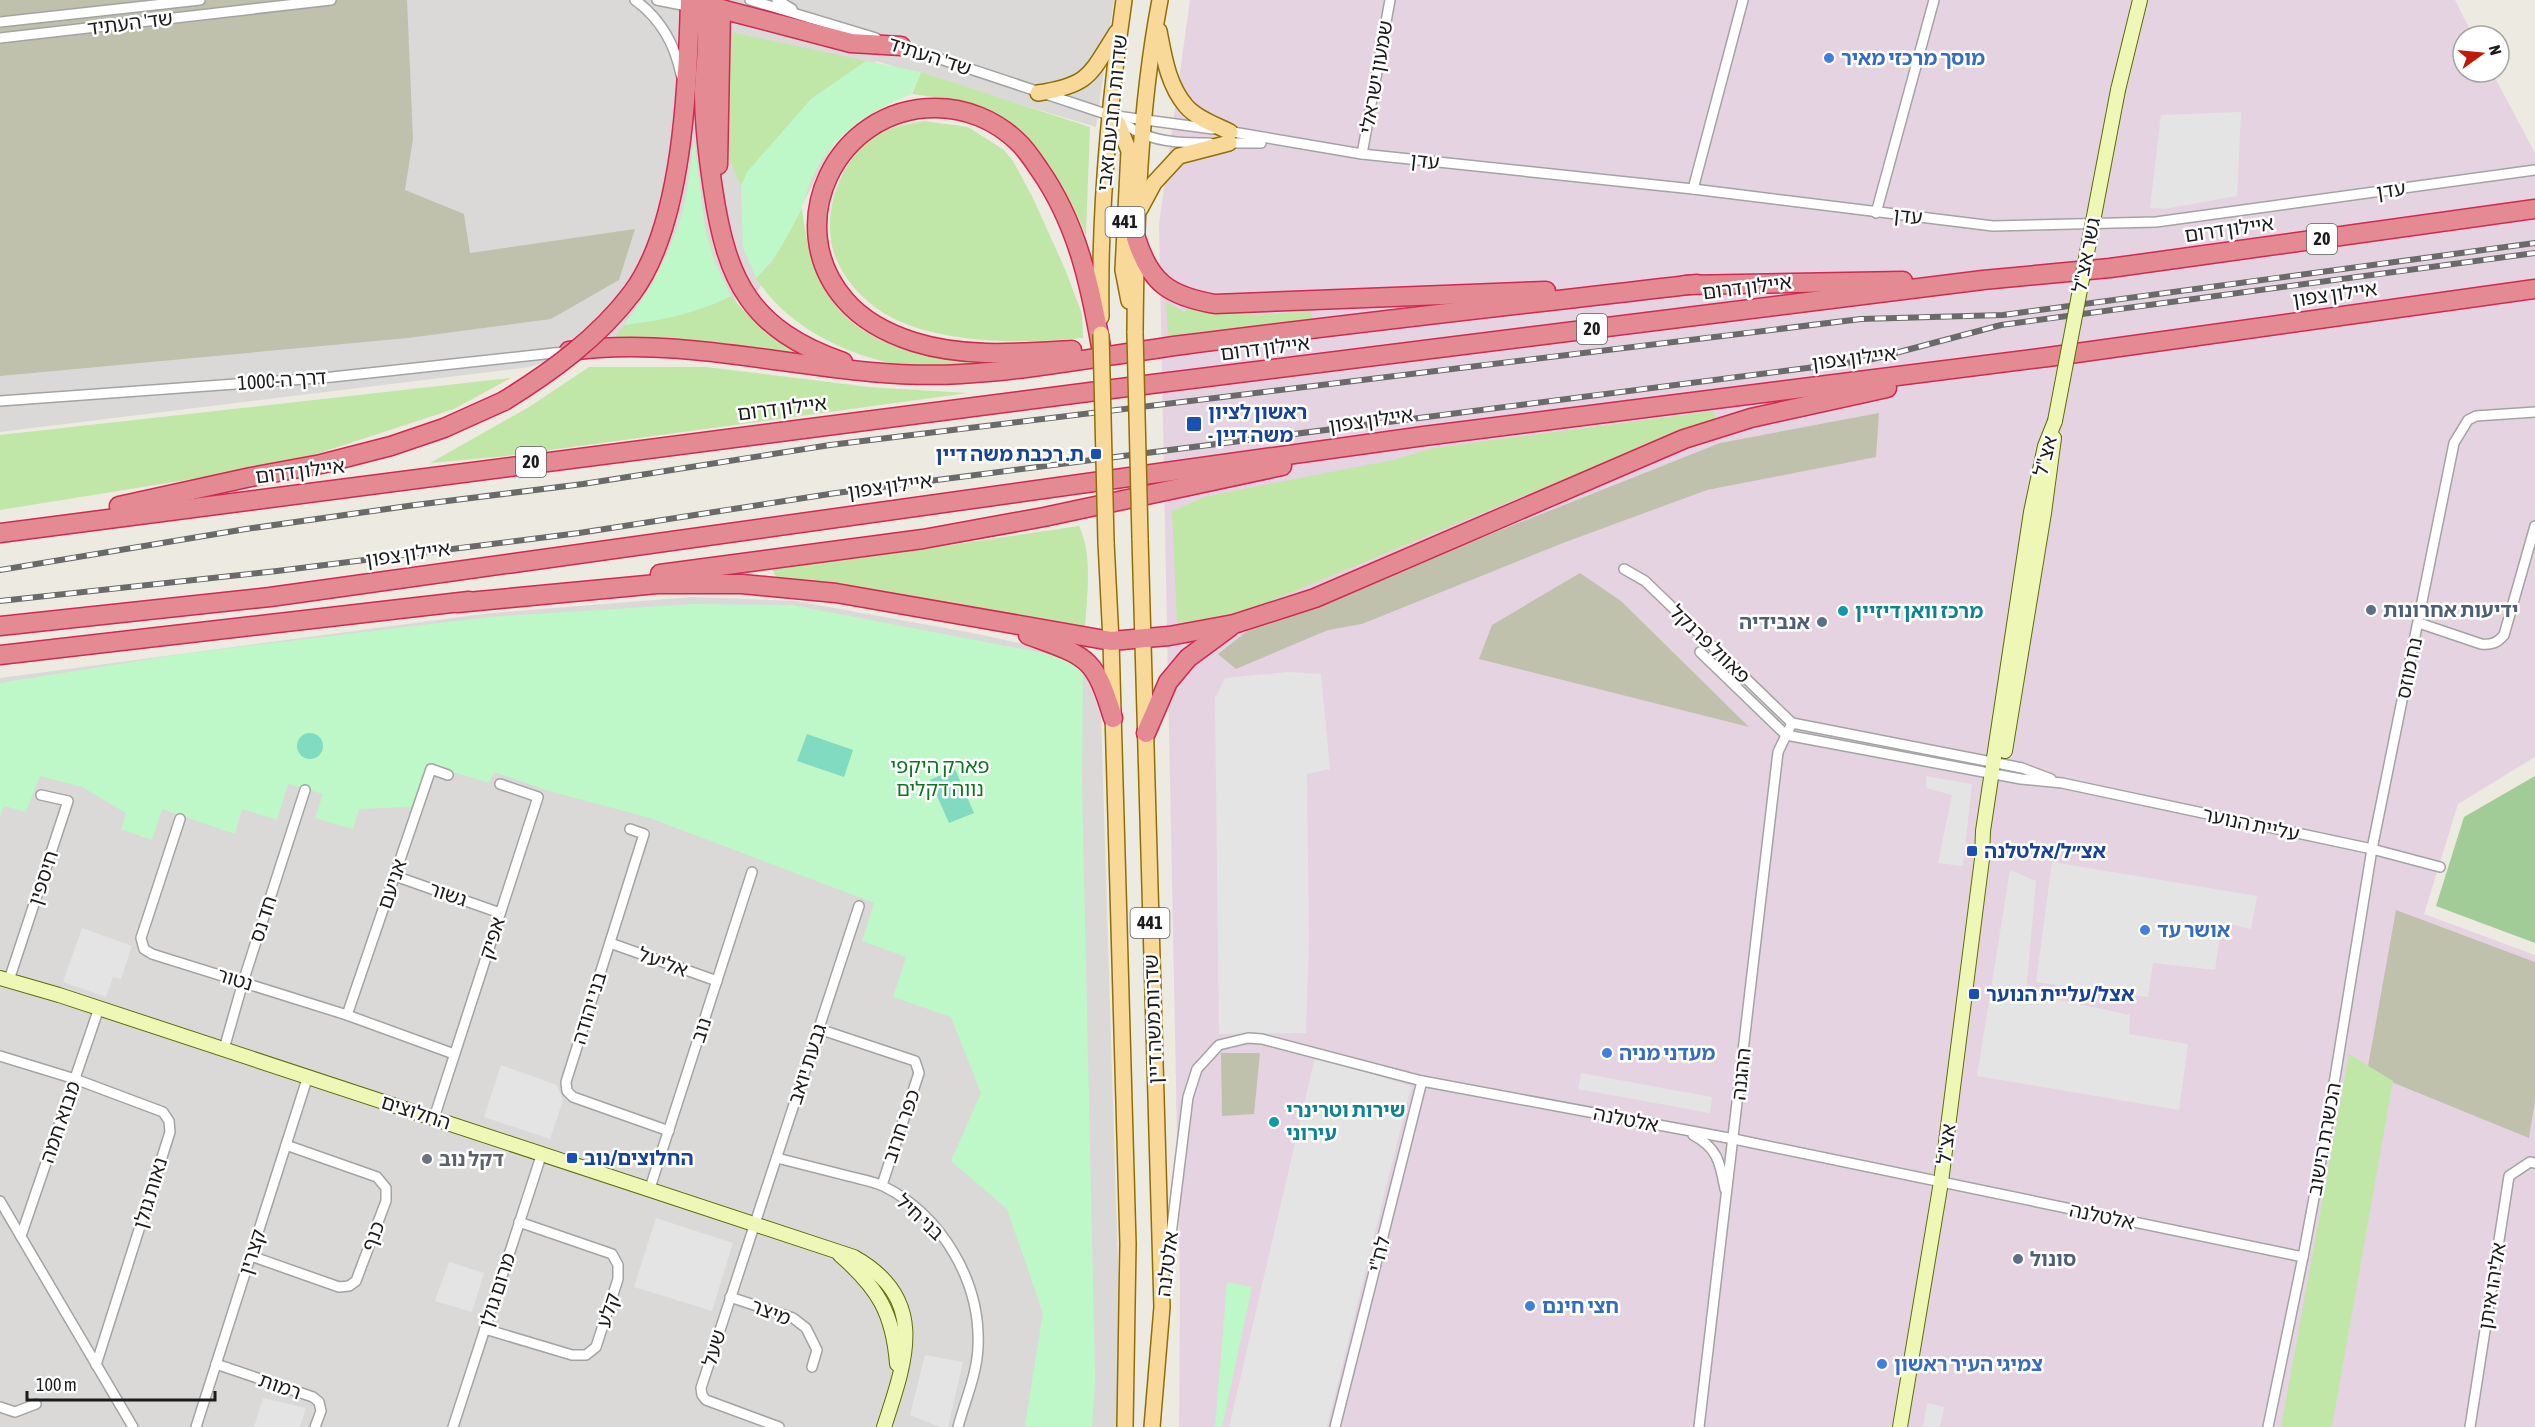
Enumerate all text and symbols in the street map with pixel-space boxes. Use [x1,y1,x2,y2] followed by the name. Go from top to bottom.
[86,6,174,39] street label: שד' העתיד
[1354,18,1397,135] street label: שמעון ישראלי
[2451,24,2511,84] north arrow
[886,31,975,80] street label: שד' העתיד
[1092,33,1131,193] street label: שדרות רחבעם זאבי
[2486,43,2505,57] text: N
[1841,46,1985,69] place label: מוסך מרכזי מאיר
[1822,51,1836,65] marker: מוסך מרכזי מאיר
[1409,148,1441,173] street label: עדן
[2375,176,2407,203] street label: עדן
[1892,203,1924,228] street label: עדן
[1106,207,1144,237] road number: 441
[2183,211,2275,246] street label: איילון דרום
[2067,215,2104,294] street label: גשר אצ"ל
[2307,224,2337,254] road number: 20
[1701,270,1793,303] street label: איילון דרום
[2291,276,2379,311] street label: איילון צפון
[1577,314,1607,344] road number: 20
[1219,331,1311,364] street label: איילון דרום
[1810,341,1898,374] street label: איילון צפון
[237,365,327,394] street label: דרך ה-1000
[736,391,828,424] street label: איילון דרום
[1208,400,1307,446] place label: ראשון לציון - משה דיין
[1327,402,1415,437] street label: איילון צפון
[1185,415,1203,433] marker: ראשון לציון - משה דיין
[2028,433,2061,479] street label: אצ"ל
[935,442,1084,465] place label: ת. רכבת משה דיין
[516,447,546,477] road number: 20
[1089,447,1103,461] marker: ת. רכבת משה דיין
[254,454,346,487] street label: איילון דרום
[846,468,934,503] street label: איילון צפון
[364,536,452,571] street label: איילון צפון
[2383,598,2518,621] place label: ידיעות אחרונות
[1855,599,1983,622] place label: מרכז וואן דיזיין
[1665,600,1755,688] street label: פאוול פרנקל
[2364,603,2378,617] marker: ידיעות אחרונות
[1836,604,1850,618] marker: מרכז וואן דיזיין
[1739,610,1810,633] place label: אנבידיה
[1815,615,1829,629] marker: אנבידיה
[2391,635,2426,701] street label: נח מוזס
[890,754,990,800] park label: פארק היקפי נווה דקלים
[2200,802,2302,845] street label: עליית הנוער
[1984,839,2106,862] place label: אצ״ל/אלטלנה
[1965,844,1979,858] marker: אצ״ל/אלטלנה
[23,848,62,908] street label: חיספין
[372,856,411,912] street label: אניעם
[426,876,471,911] street label: גשור
[244,893,281,945] street label: חד נס
[1130,908,1170,938] road number: 441
[474,914,509,962] street label: אפיק
[2157,918,2230,941] place label: אושר עד
[2138,923,2152,937] marker: אושר עד
[635,942,691,981] street label: אליעל
[1139,954,1166,1084] street label: שדרות משה דיין
[214,962,256,995] street label: נטור
[567,969,610,1047] street label: בני יהודה
[1986,982,2134,1005] place label: אצל/עליית הנוער
[1967,987,1981,1001] marker: אצל/עליית הנוער
[686,1014,715,1045] street label: נוב
[783,1020,830,1107] street label: גבעת יואב
[1619,1041,1715,1064] place label: מעדני מניה
[1600,1046,1614,1060] marker: מעדני מניה
[1726,1047,1755,1101] street label: ההגנה
[35,1078,84,1166] street label: מבוא חמה
[2302,1081,2345,1197] street label: הכשרת הישוב
[877,1086,924,1166] street label: כפר חרוב
[378,1089,454,1134] street label: החלוצים
[1286,1098,1405,1144] place label: שירות וטרינרי עירוני
[1592,1101,1661,1136] street label: אלטלנה
[1267,1115,1281,1129] marker: שירות וטרינרי עירוני
[1932,1122,1959,1166] street label: אצ"ל
[584,1146,694,1169] place label: החלוצים/נוב
[439,1147,504,1170] place label: דקל נוב
[565,1151,579,1165] marker: החלוצים/נוב
[420,1152,434,1166] marker: דקל נוב
[128,1154,171,1231] street label: נאות גולן
[892,1189,949,1244] street label: בני חיל
[2068,1197,2137,1234] street label: אלטלנה
[356,1218,389,1254] street label: כנף
[233,1226,270,1278] street label: קצרין
[1151,1230,1182,1298] street label: אלטלנה
[1363,1234,1394,1274] street label: לח"י
[2473,1241,2510,1331] street label: אליהו איתן
[2030,1247,2076,1270] place label: סונול
[474,1250,519,1330] street label: מרום גולן
[2011,1252,2025,1266] marker: סונול
[591,1290,624,1330] street label: קלע
[748,1294,794,1330] street label: מיצר
[1542,1294,1619,1317] place label: חצי חינם
[1523,1299,1537,1313] marker: חצי חינם
[697,1327,730,1369] street label: שעל
[1894,1352,2043,1375] place label: צמיגי העיר ראשון
[1875,1357,1889,1371] marker: צמיגי העיר ראשון
[27,1364,214,1402] scale bar
[256,1368,304,1403] street label: רמות
[36,1374,77,1395] text: 100 m

